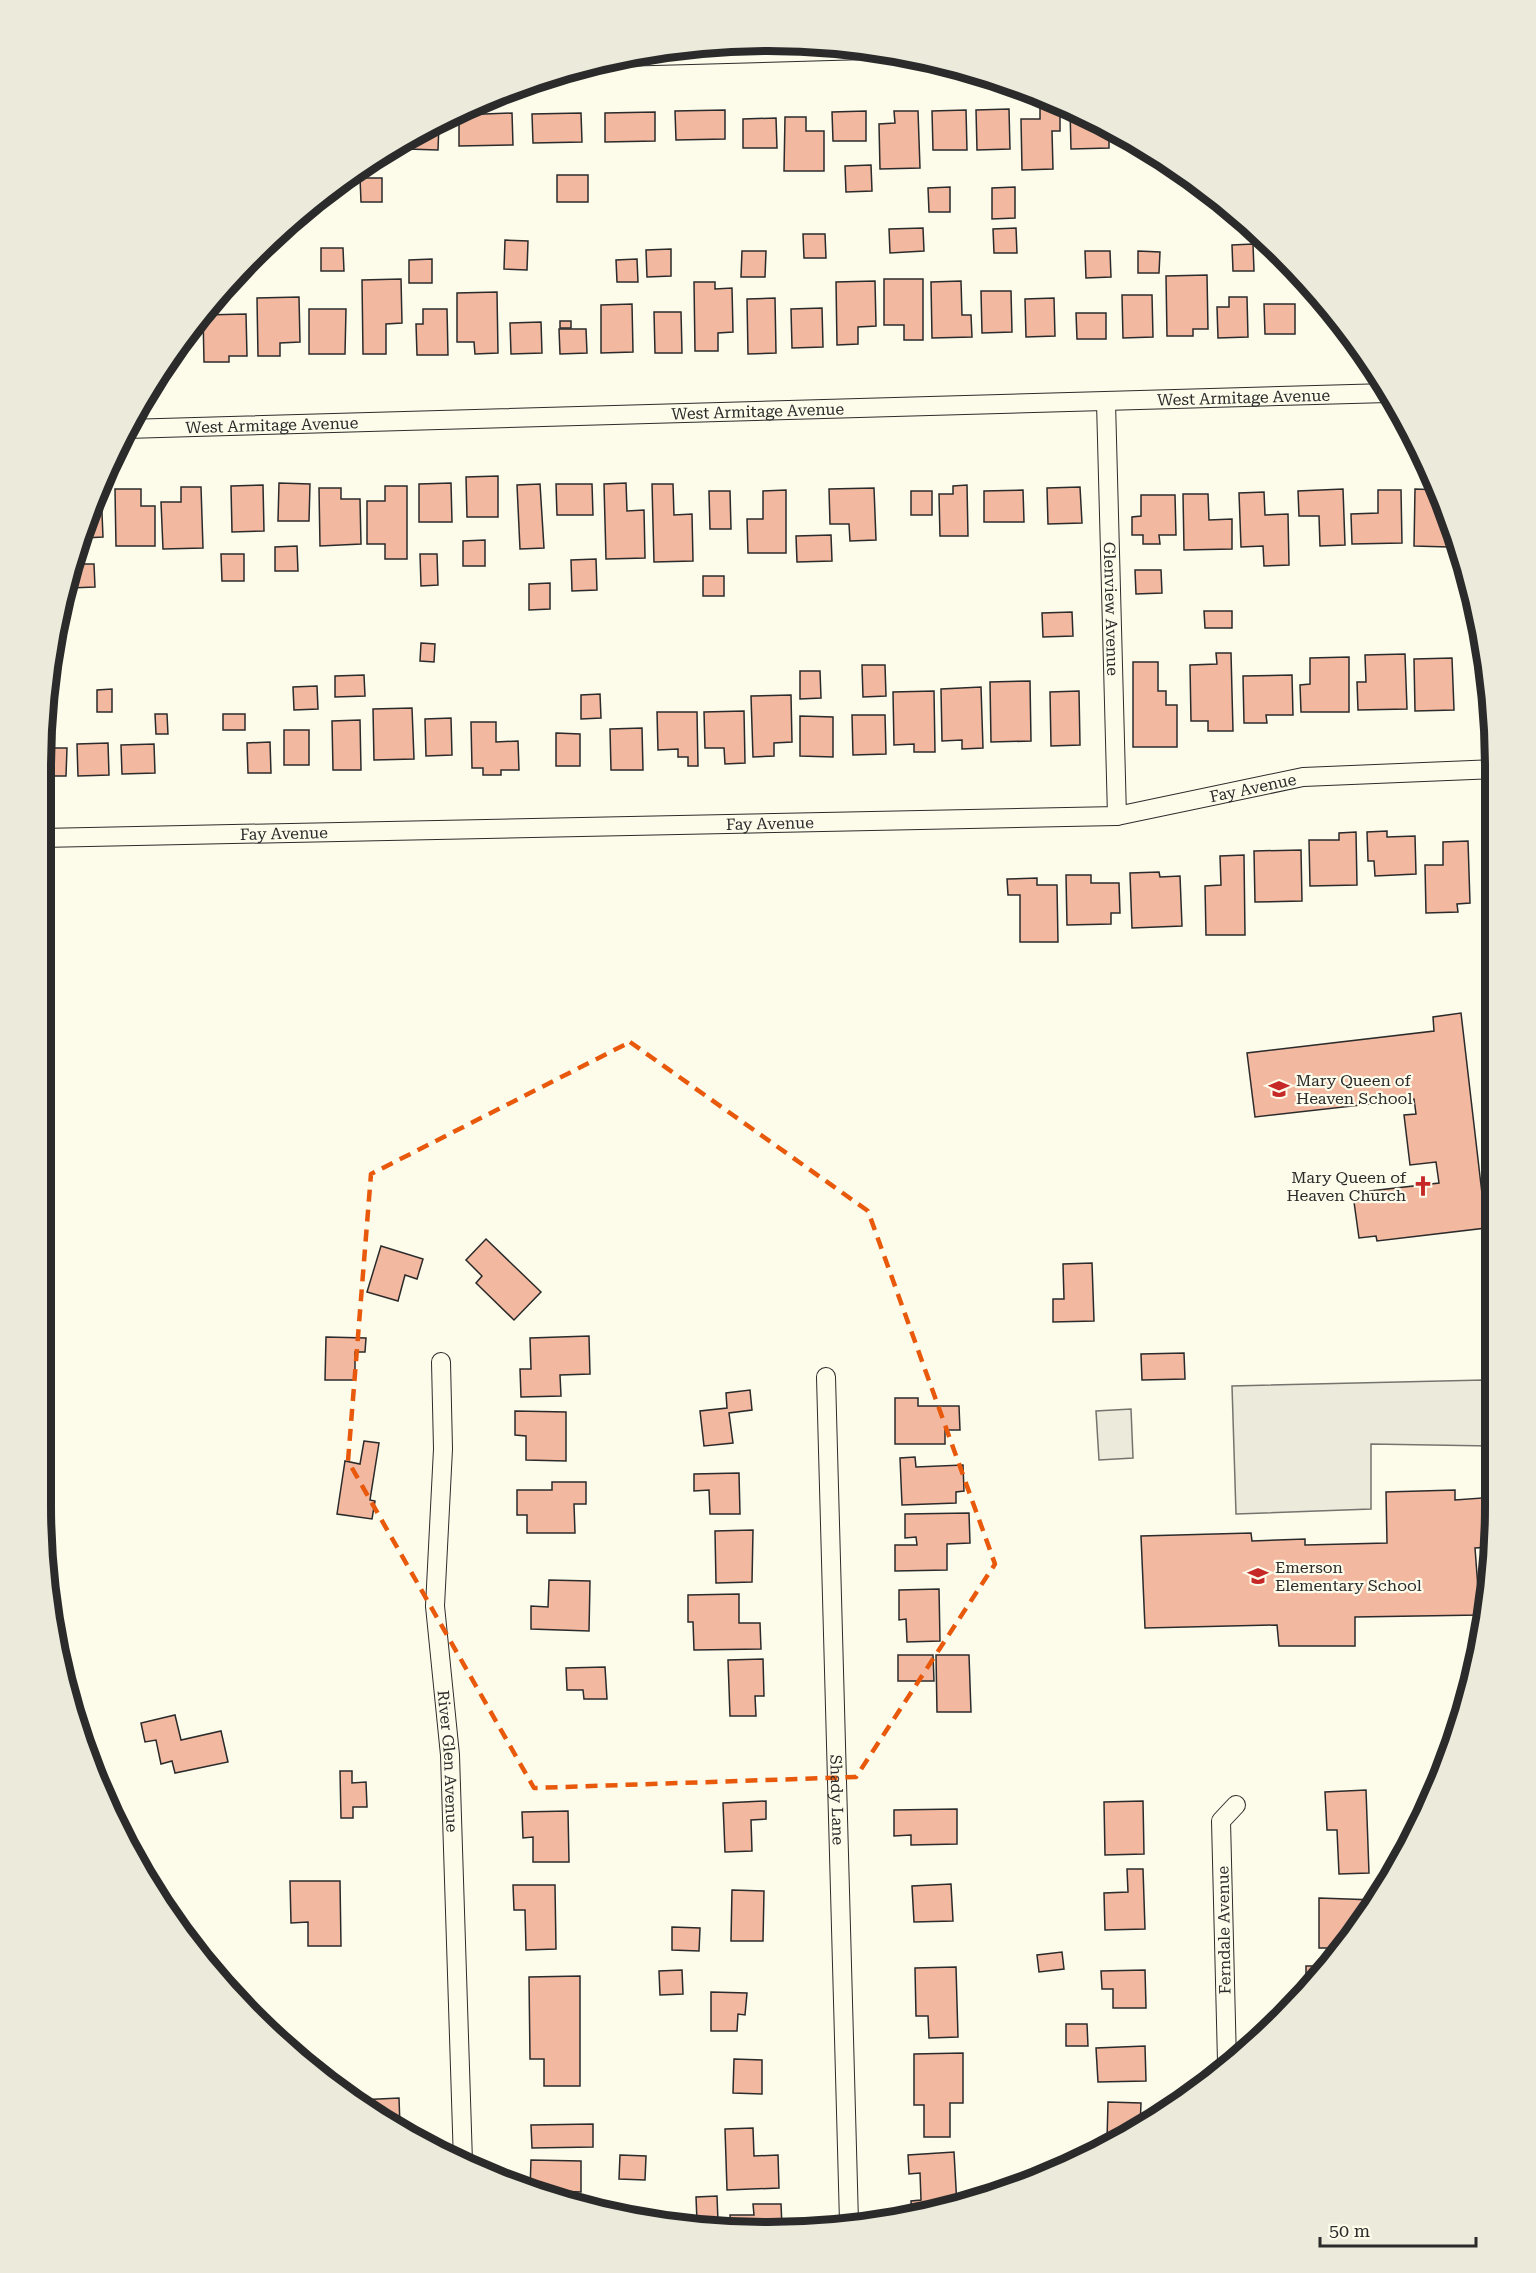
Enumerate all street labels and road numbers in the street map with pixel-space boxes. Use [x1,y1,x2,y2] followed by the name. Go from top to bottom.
[1157,385,1331,409] street label: West Armitage Avenue
[671,399,845,423] street label: West Armitage Avenue
[185,413,359,437] street label: West Armitage Avenue
[1100,542,1123,676] street label: Glenview Avenue
[1208,769,1298,806] street label: Fay Avenue
[726,813,814,833] street label: Fay Avenue
[240,823,328,843] street label: Fay Avenue
[434,1689,462,1833] street label: River Glen Avenue
[827,1754,848,1846] street label: Shady Lane
[1213,1865,1235,1994] street label: Ferndale Avenue

